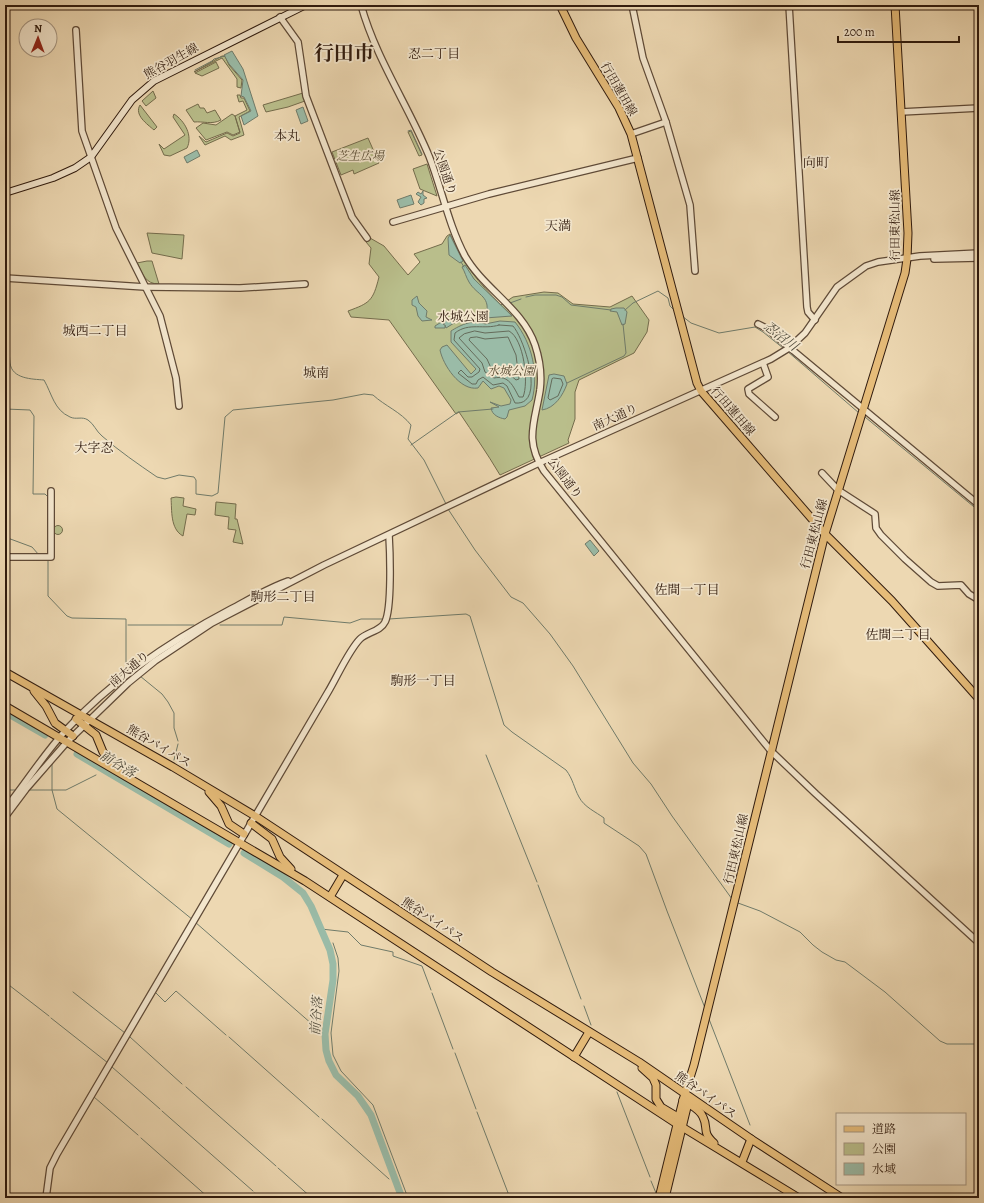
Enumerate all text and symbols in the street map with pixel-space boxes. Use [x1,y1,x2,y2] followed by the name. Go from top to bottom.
[18,18,58,58] north arrow
[838,18,959,44] scale bar
[34,21,42,36] text: N
[844,24,875,40] text: 200 m
[141,39,201,83] street label: 熊谷羽生線
[314,40,374,67] district label: 行田市
[408,45,460,62] district label: 忍二丁目
[597,59,641,119] street label: 行田蓮田線
[274,127,300,144] district label: 本丸
[430,147,460,197] street label: 公園通り
[336,148,385,164] park label: 芝生広場
[803,154,829,171] district label: 向町
[887,189,903,261] street label: 行田東松山線
[545,217,571,234] district label: 天満
[437,308,489,325] district label: 水城公園
[760,317,803,356] water label: 忍沼川
[62,322,128,339] district label: 城西二丁目
[487,363,537,379] park label: 水城公園
[303,364,329,381] district label: 城南
[707,383,759,439] street label: 行田蓮田線
[590,400,640,434] street label: 南大通り
[74,439,114,456] district label: 大字忍
[544,454,586,502] street label: 公園通り
[797,497,831,571] street label: 行田東松山線
[654,581,720,598] district label: 佐間一丁目
[250,588,316,605] district label: 駒形二丁目
[865,626,931,643] district label: 佐間二丁目
[105,647,153,691] street label: 南大通り
[390,672,456,689] district label: 駒形一丁目
[124,721,194,771] street label: 熊谷バイパス
[97,747,141,782] water label: 前谷落
[720,812,752,886] street label: 行田東松山線
[399,894,467,946] street label: 熊谷バイパス
[306,994,326,1036] water label: 前谷落
[672,1068,740,1122] street label: 熊谷バイパス
[836,1113,966,1185] legend
[872,1121,896,1137] text: 道路
[872,1141,896,1157] text: 公園
[872,1161,896,1177] text: 水域

